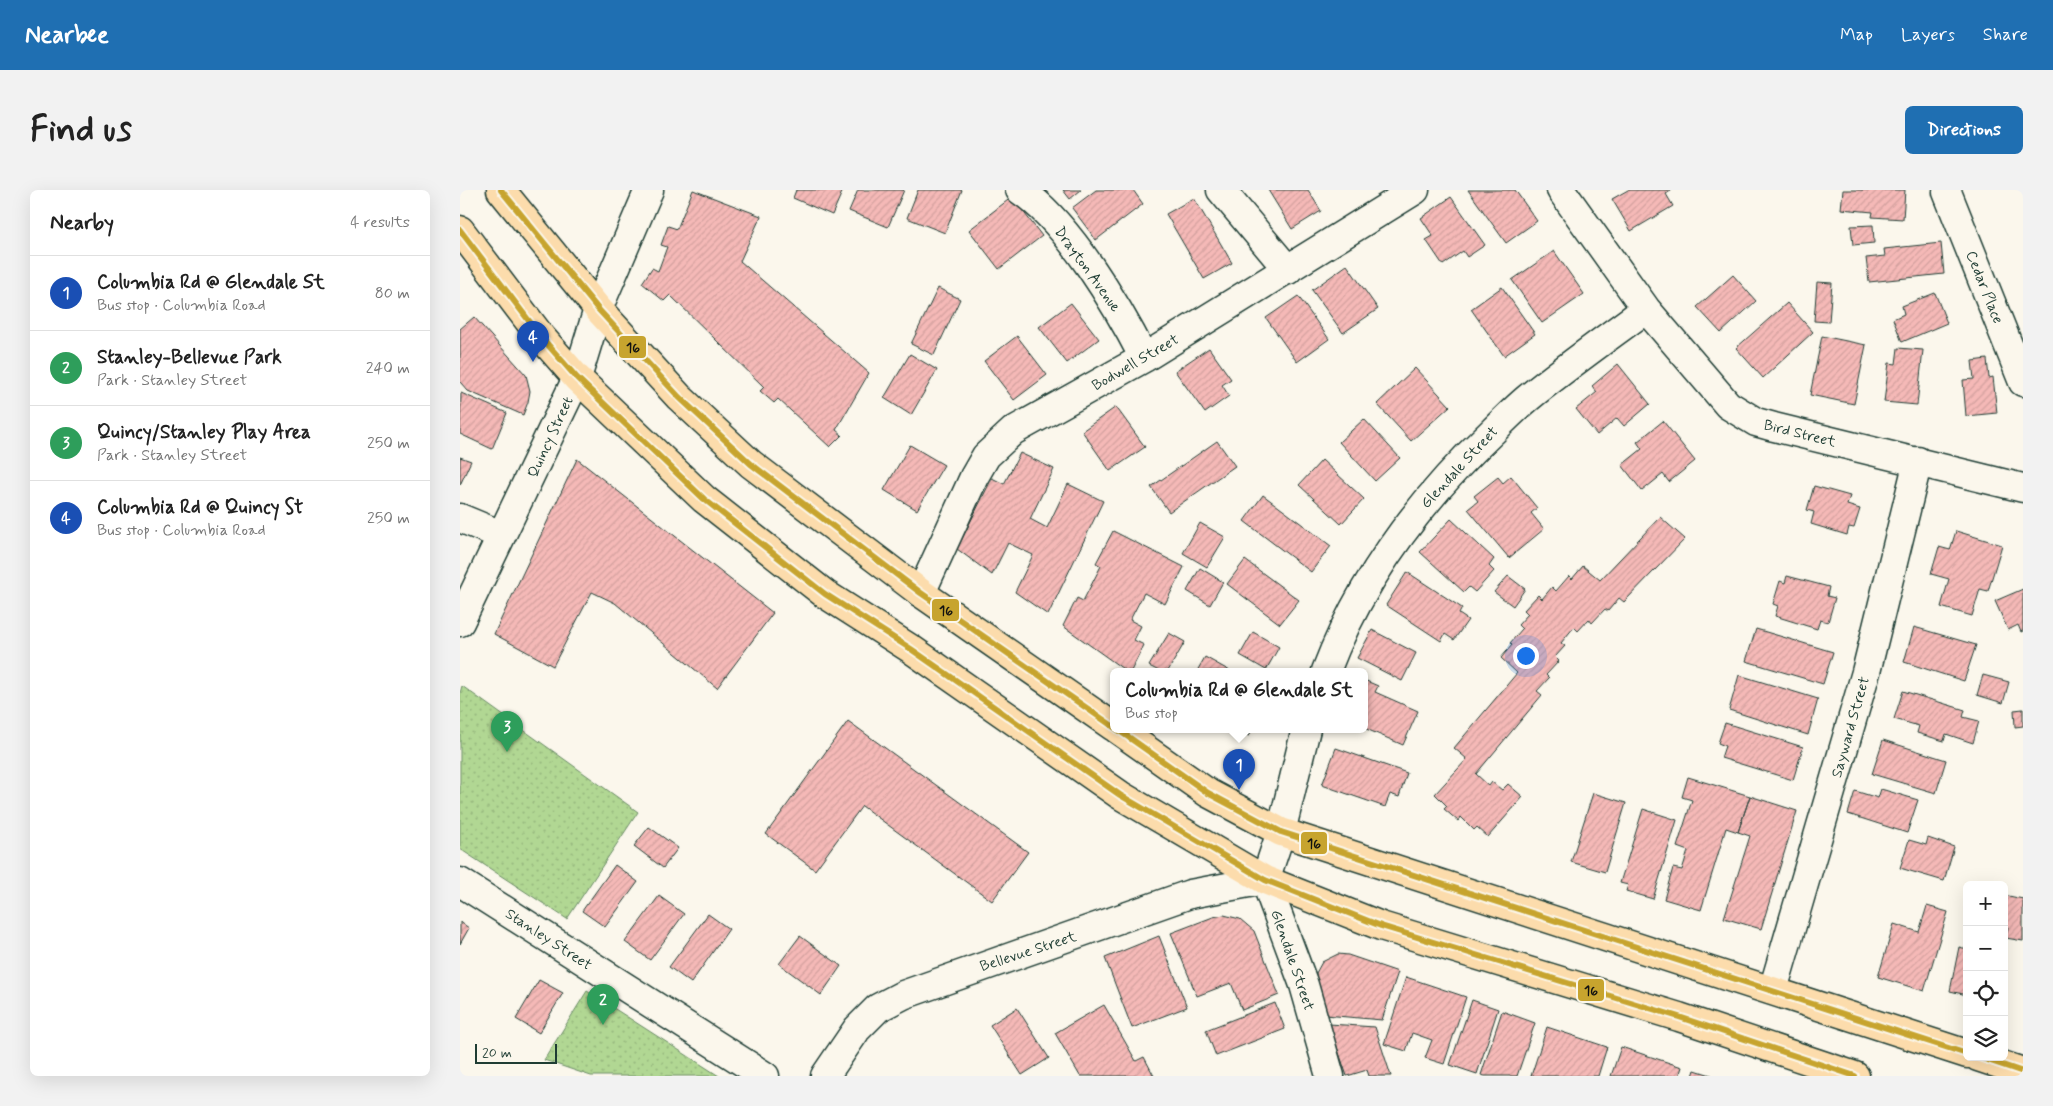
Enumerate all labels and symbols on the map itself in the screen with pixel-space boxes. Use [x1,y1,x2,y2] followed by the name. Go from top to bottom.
[1049,223,1125,316] street label: Drayton Avenue
[1960,248,2008,327] street label: Cedar Place
[517,321,549,362] pin: 4
[1088,330,1183,396] street label: Bodwell Street
[618,335,647,359] line badge: 16
[626,339,640,357] text: 16
[523,393,579,481] street label: Quincy Street
[1762,415,1838,453] street label: Bird Street
[1416,422,1503,513] street label: Glendale Street
[931,598,960,622] line badge: 16
[939,602,953,620] text: 16
[1513,643,1539,669] your location
[1827,674,1875,780] street label: Sayward Street
[491,711,523,752] pin: 3
[1223,749,1255,790] pin: 1
[1300,831,1328,855] line badge: 16
[1307,835,1321,853] text: 16
[501,904,596,975] street label: Stanley Street
[1265,907,1319,1013] street label: Glendale Street
[978,927,1079,977] street label: Bellevue Street
[1577,978,1605,1002] line badge: 16
[1584,982,1598,1000] text: 16
[587,984,619,1025] pin: 2
[475,1041,558,1064] scale bar

